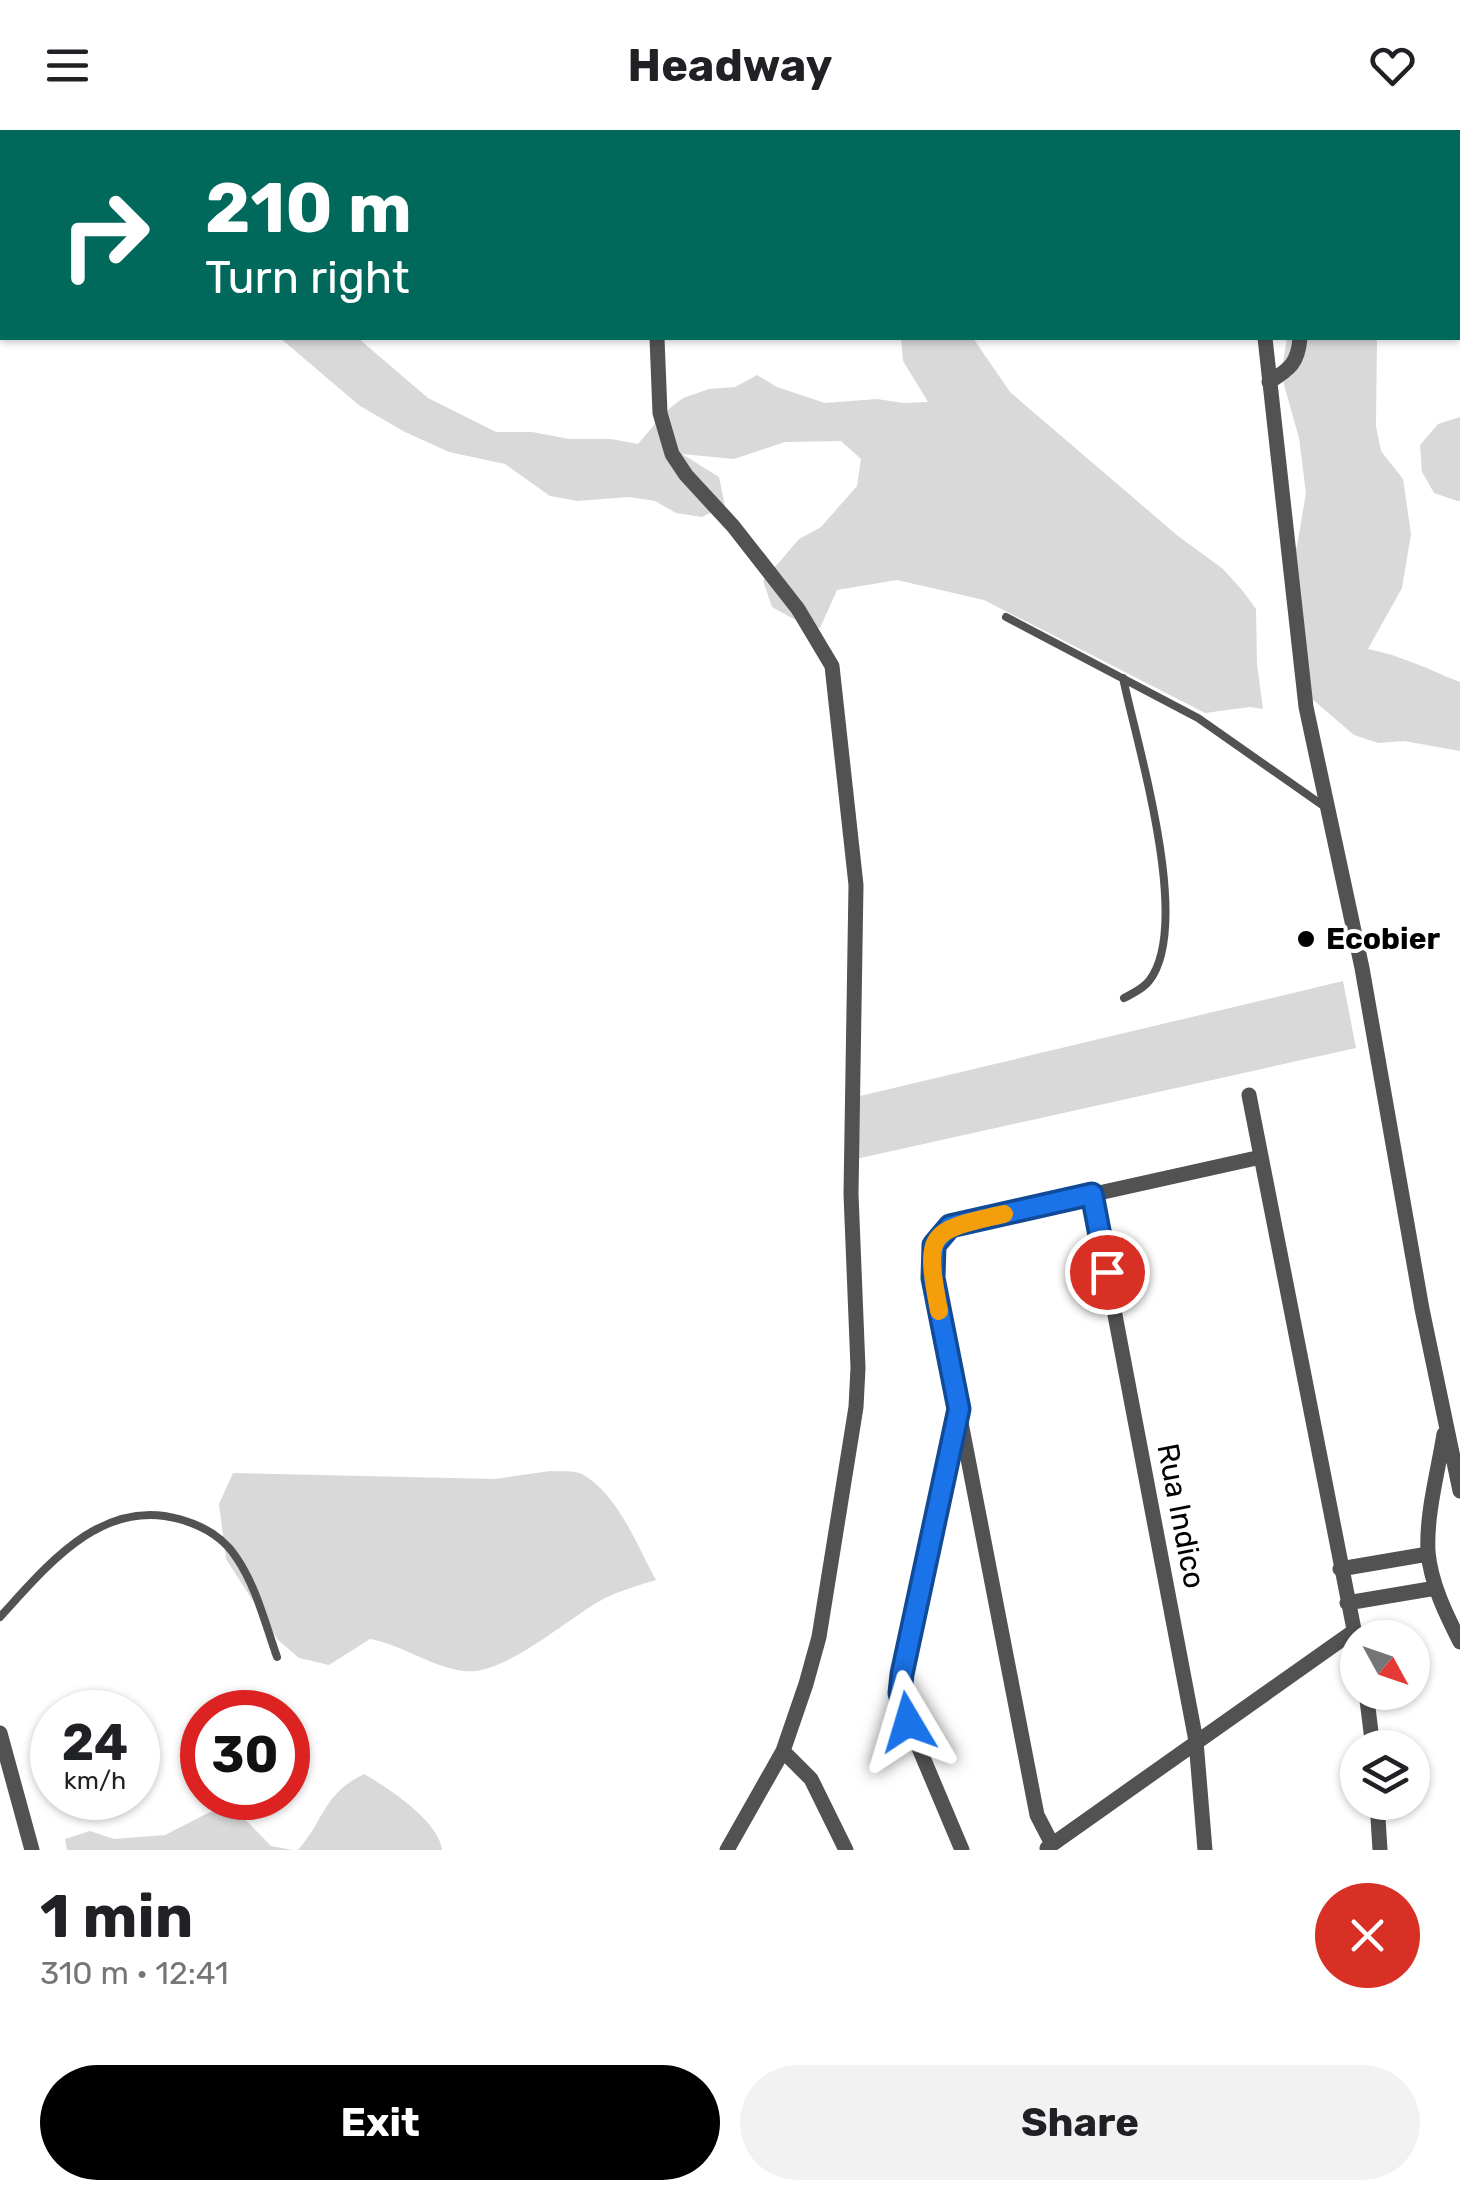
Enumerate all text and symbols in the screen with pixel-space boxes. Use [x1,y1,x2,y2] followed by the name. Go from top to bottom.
[40,38,95,93] icon: menu
[1365,38,1420,93] icon: heart
[628,39,832,92] text: Headway
[205,167,412,250] text: 210 m
[40,170,170,300] icon: right
[205,251,409,304] text: Turn right
[1326,921,1440,957] place label: Ecobier
[1295,928,1317,950] marker: Ecobier
[1065,1230,1150,1315] pin
[1080,1245,1135,1300] icon: arrive
[1149,1440,1213,1592] street label: Rua Indico
[1340,1620,1430,1710] north arrow
[1340,1620,1430,1820] map controls
[856,1670,960,1774] position arrow
[180,1690,310,1820] speed limit sign: 30
[62,1713,128,1773] text: 24
[1340,1730,1430,1820] button: layers
[64,1766,126,1795] text: km/h
[40,1881,193,1952] text: 1 min
[1315,1883,1420,1988] button: close
[40,1954,229,1992] text: 310 m · 12:41
[40,2065,720,2180] button: Exit
[740,2065,1420,2180] button: Share

